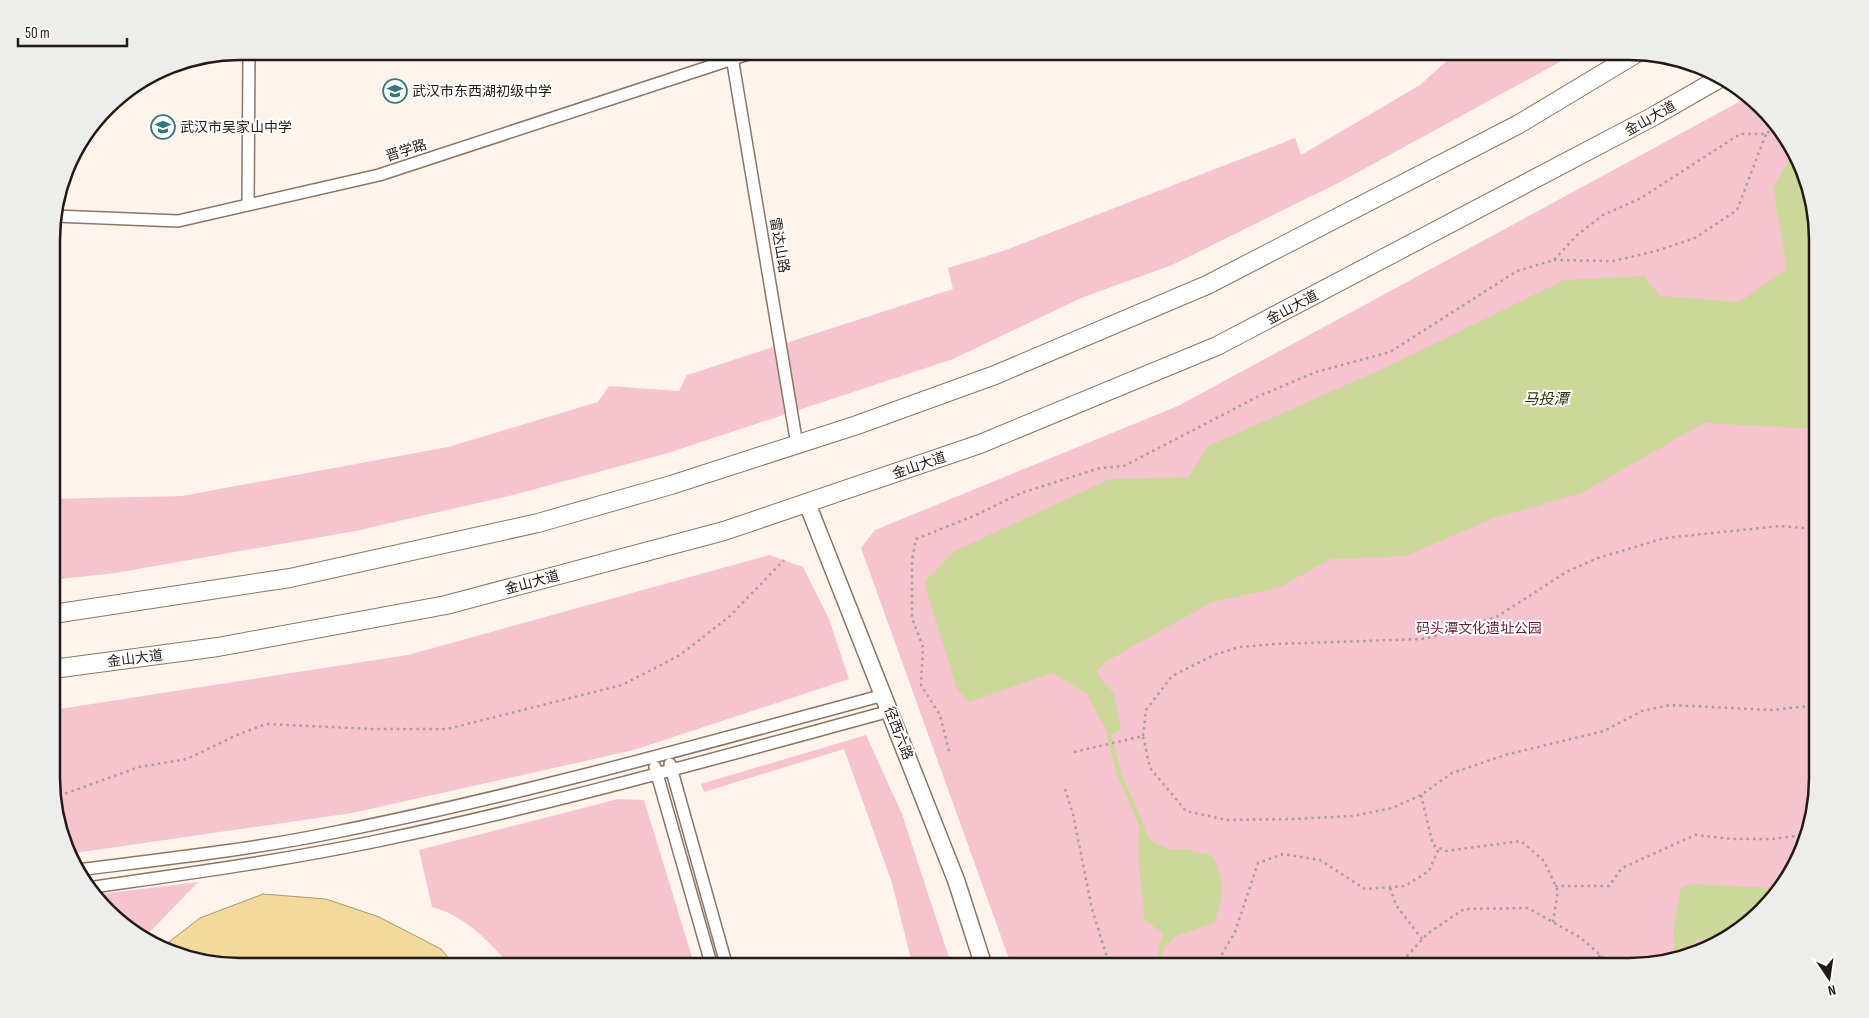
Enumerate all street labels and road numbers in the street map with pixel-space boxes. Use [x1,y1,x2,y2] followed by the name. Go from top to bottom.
[1622,97,1679,139] street label: 金山大道
[384,136,429,165] street label: 晋学路
[766,216,793,274] street label: 雷达山路
[1264,287,1321,328] street label: 金山大道
[890,448,948,483] street label: 金山大道
[503,567,561,598] street label: 金山大道
[106,647,164,670] street label: 金山大道
[881,704,917,762] street label: 径西六路

